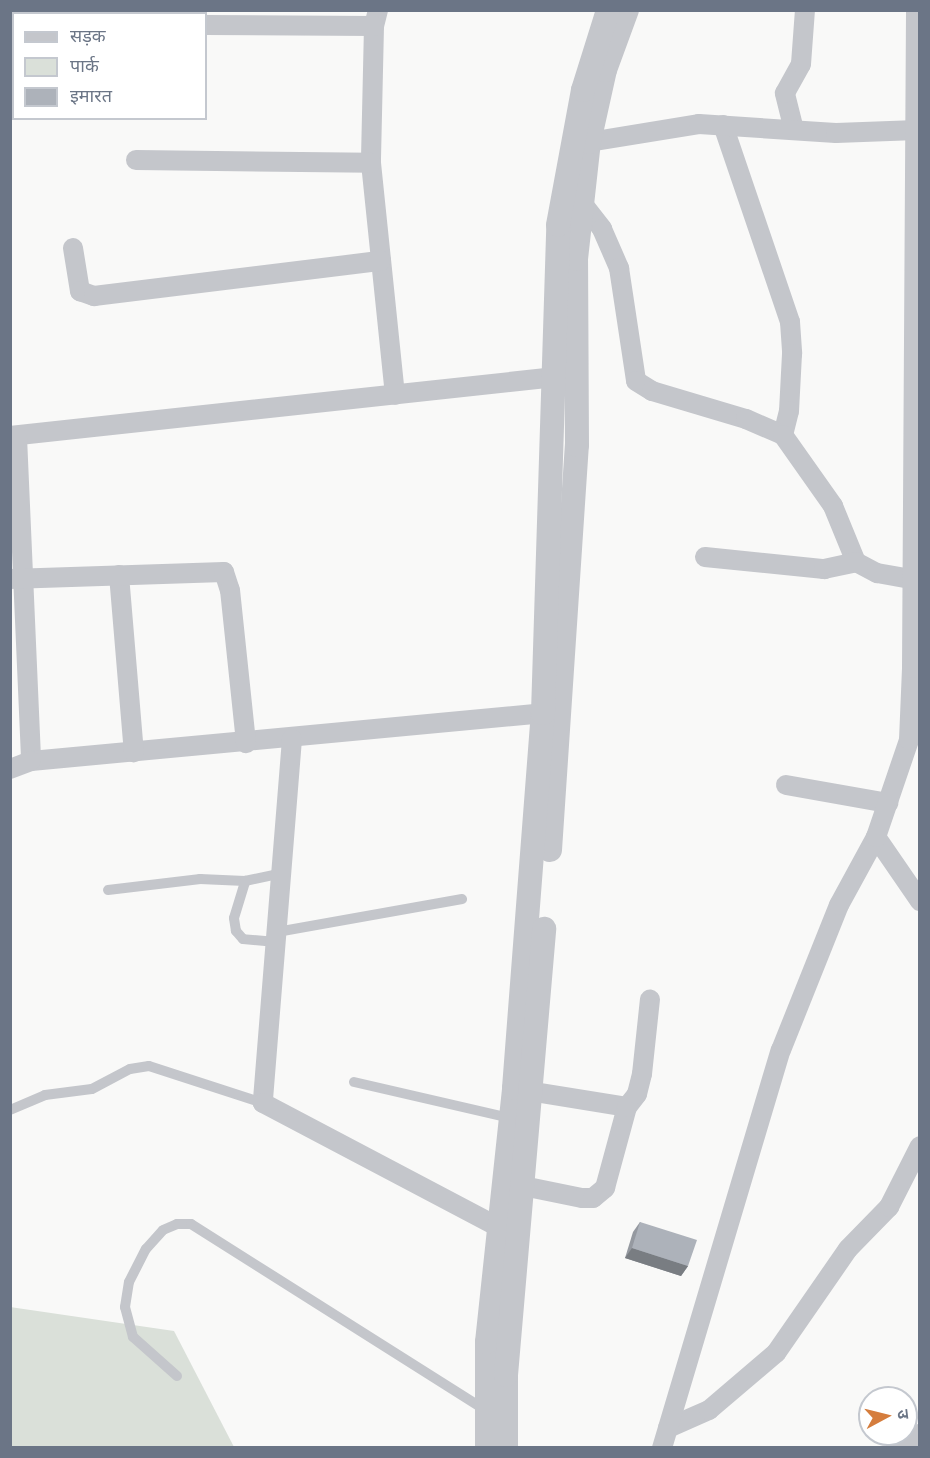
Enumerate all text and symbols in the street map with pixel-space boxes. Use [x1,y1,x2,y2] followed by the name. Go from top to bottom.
[12,12,207,120] legend
[70,25,106,46] text: सड़क
[70,55,99,76] text: पार्क
[70,85,112,106] text: इमारत
[858,1386,918,1446] north arrow
[893,1408,914,1420] text: उ

